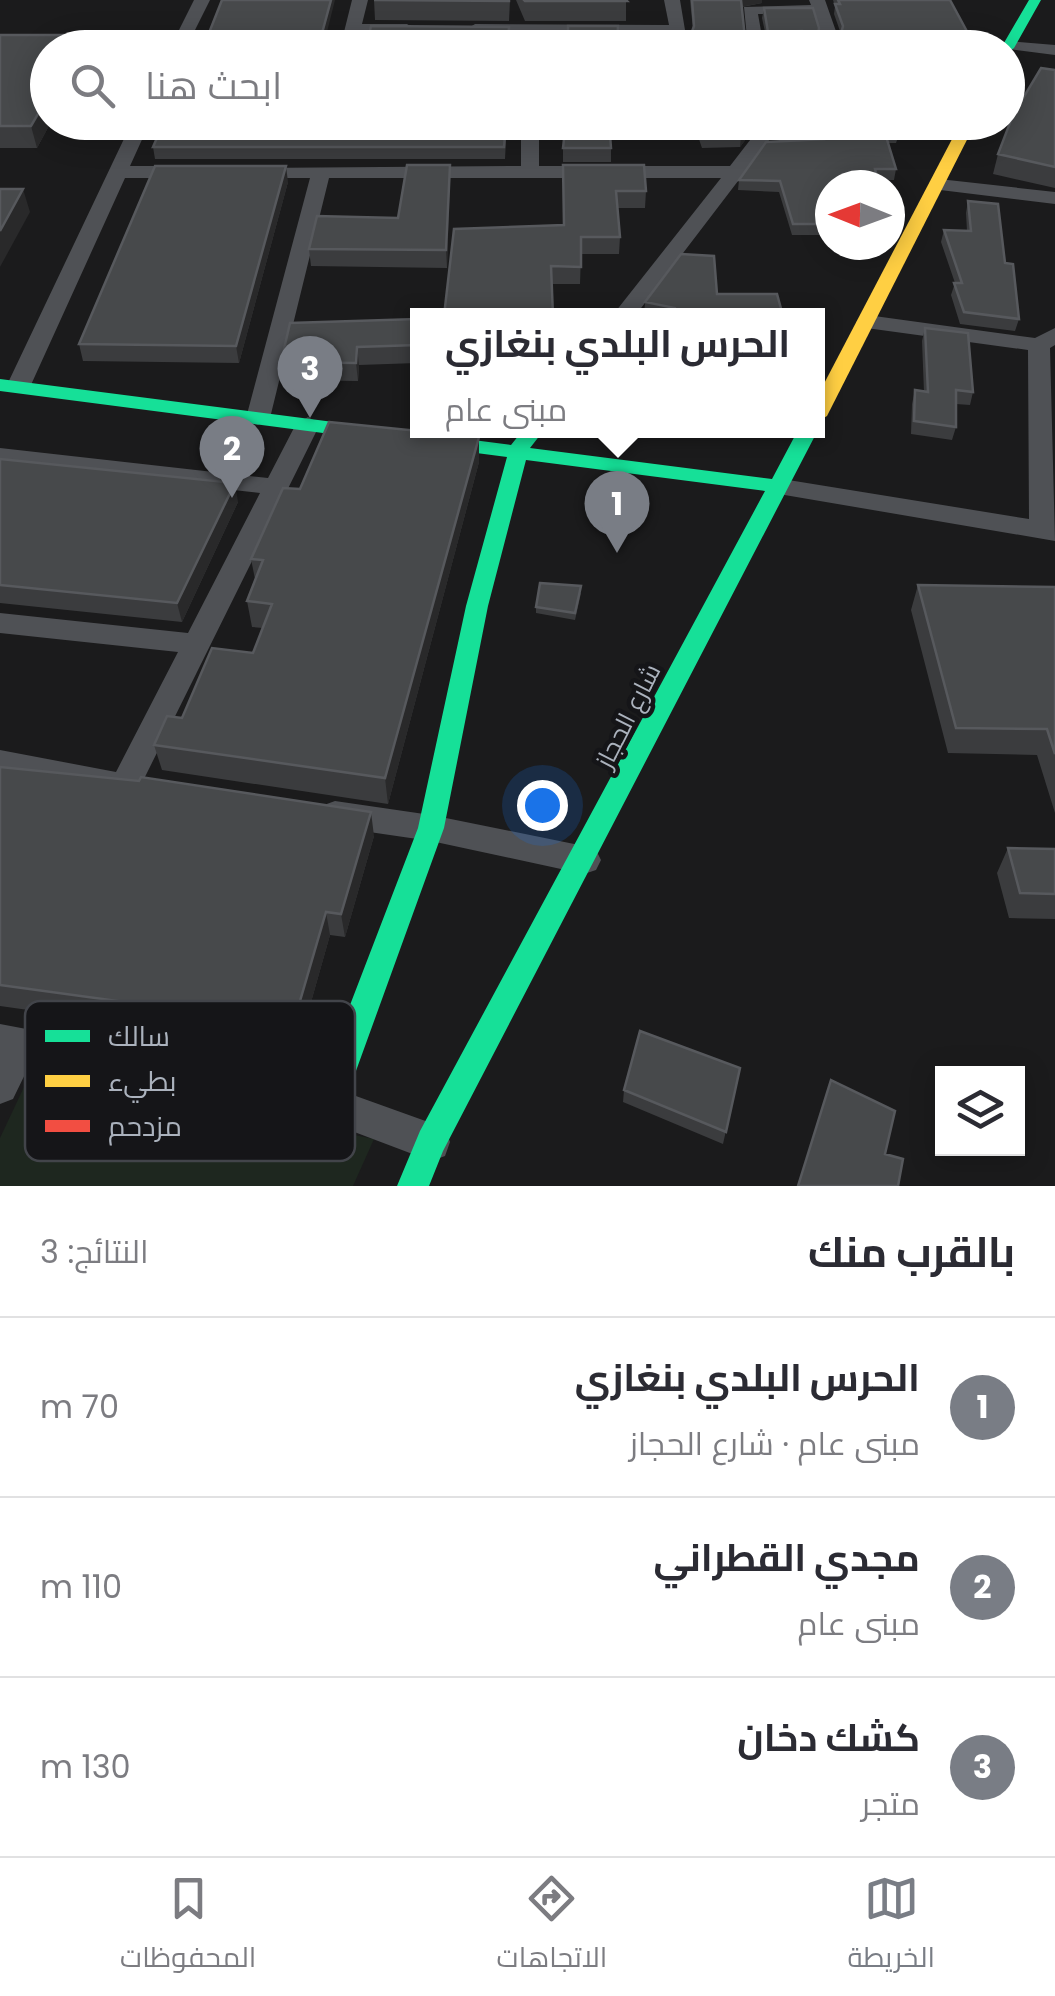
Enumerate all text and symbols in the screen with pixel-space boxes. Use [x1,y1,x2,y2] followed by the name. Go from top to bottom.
[30,30,1025,140] search box
[65,58,120,113] icon: search
[145,59,282,112] text: ابحث هنا
[815,170,905,260] north arrow
[410,308,825,438] popup
[445,317,790,370] text: الحرس البلدي بنغازي
[278,336,342,418] pin: 3
[445,387,567,432] text: مبنى عام
[200,416,264,498] pin: 2
[584,470,650,553] pin: 1
[586,658,669,776] street label: شارع الحجاز
[517,780,568,831] your location
[25,1001,355,1161] legend
[108,1017,170,1056] text: سالك
[108,1062,176,1103] text: بطيء
[935,1066,1025,1156] map controls
[935,1066,1025,1156] button: layers
[108,1107,182,1146] text: مزدحم
[808,1223,1015,1282] text: بالقرب منك
[40,1229,149,1274] text: النتائج: 3
[575,1351,920,1404] text: الحرس البلدي بنغازي
[40,1384,119,1429] text: 70 m
[976,1384,989,1429] text: 1
[629,1421,920,1466] text: مبنى عام · شارع الحجاز
[653,1531,920,1584] text: مجدي القطراني
[40,1564,122,1609] text: 110 m
[973,1564,992,1609] text: 2
[798,1601,920,1646] text: مبنى عام
[737,1711,920,1764] text: كشك دخان
[40,1744,131,1789] text: 130 m
[973,1744,992,1789] text: 3
[861,1781,920,1826] text: متجر
[120,1871,256,1983] tab: المحفوظات
[497,1871,607,1983] tab: الاتجاهات
[848,1871,935,1983] tab: الخريطة

